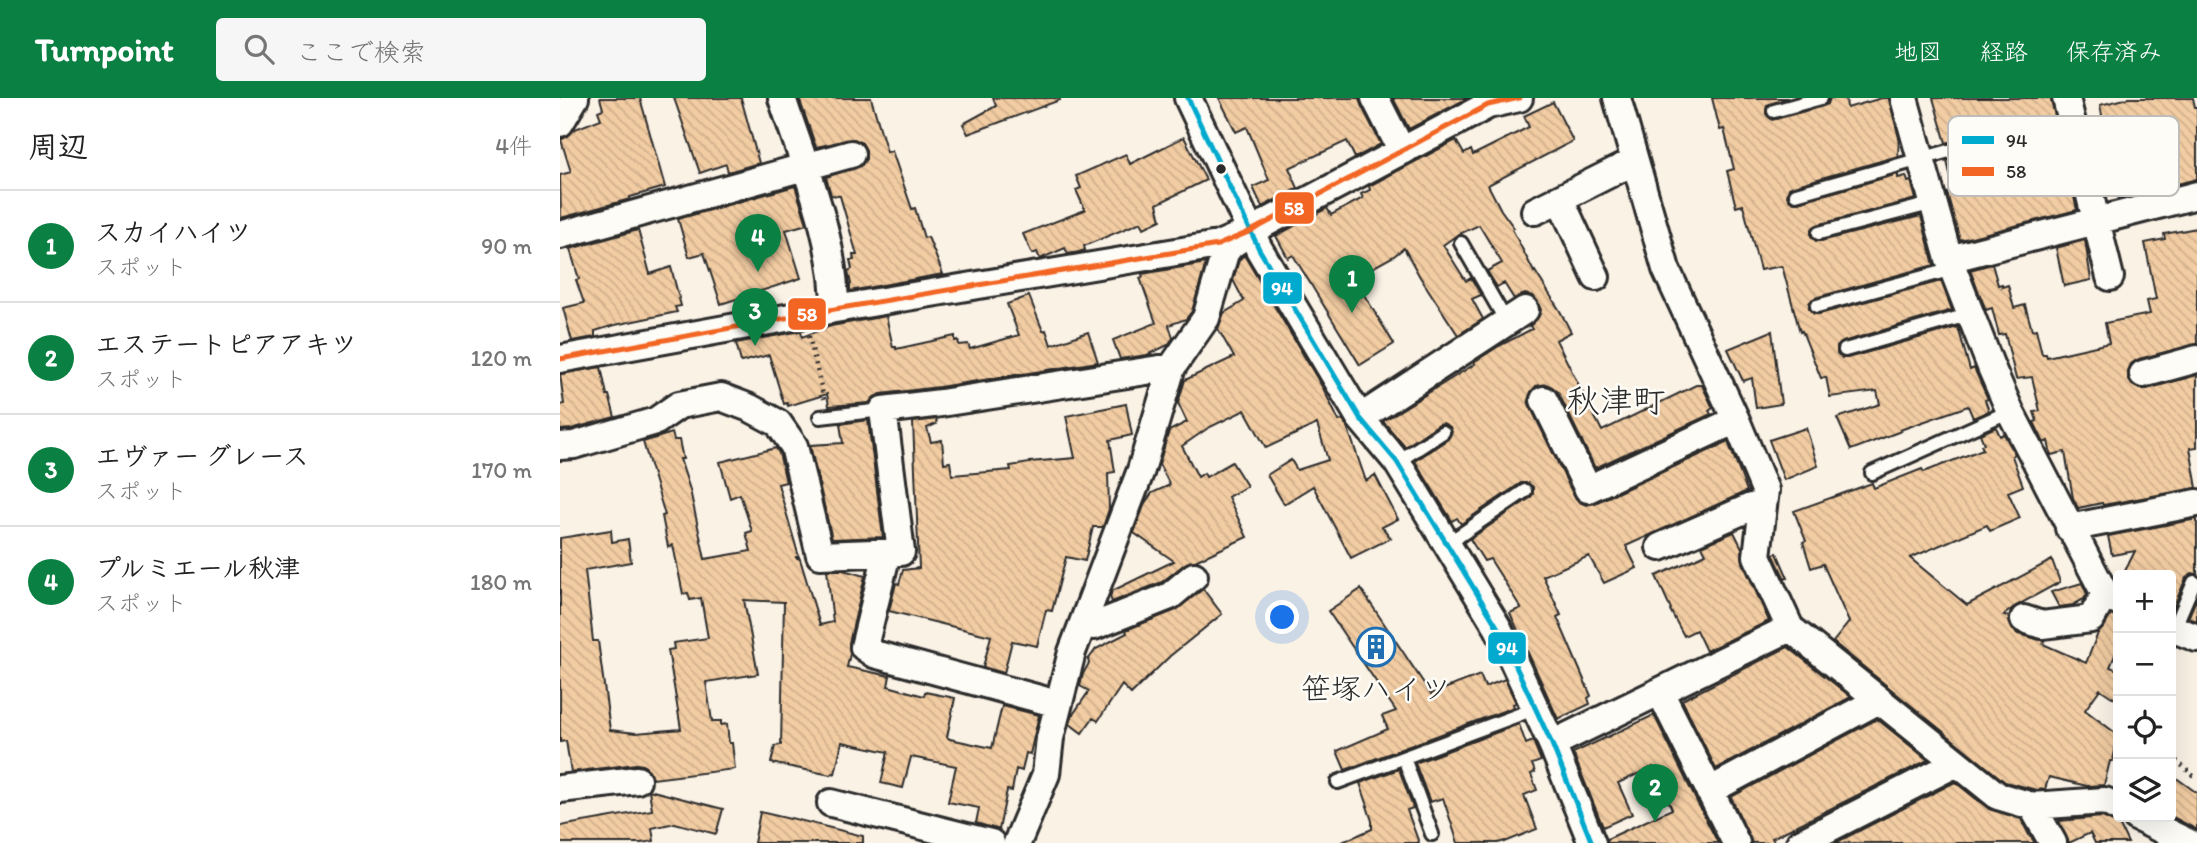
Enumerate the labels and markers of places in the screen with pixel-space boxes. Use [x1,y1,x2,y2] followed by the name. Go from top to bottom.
[1214,162,1228,176] unlabelled marker
[735,214,781,272] pin: 4
[1329,255,1375,313] pin: 1
[732,288,778,346] pin: 3
[1355,626,1397,668] building icon: 笹塚ハイツ
[1301,670,1451,707] place label: 笹塚ハイツ
[1632,764,1678,822] pin: 2

